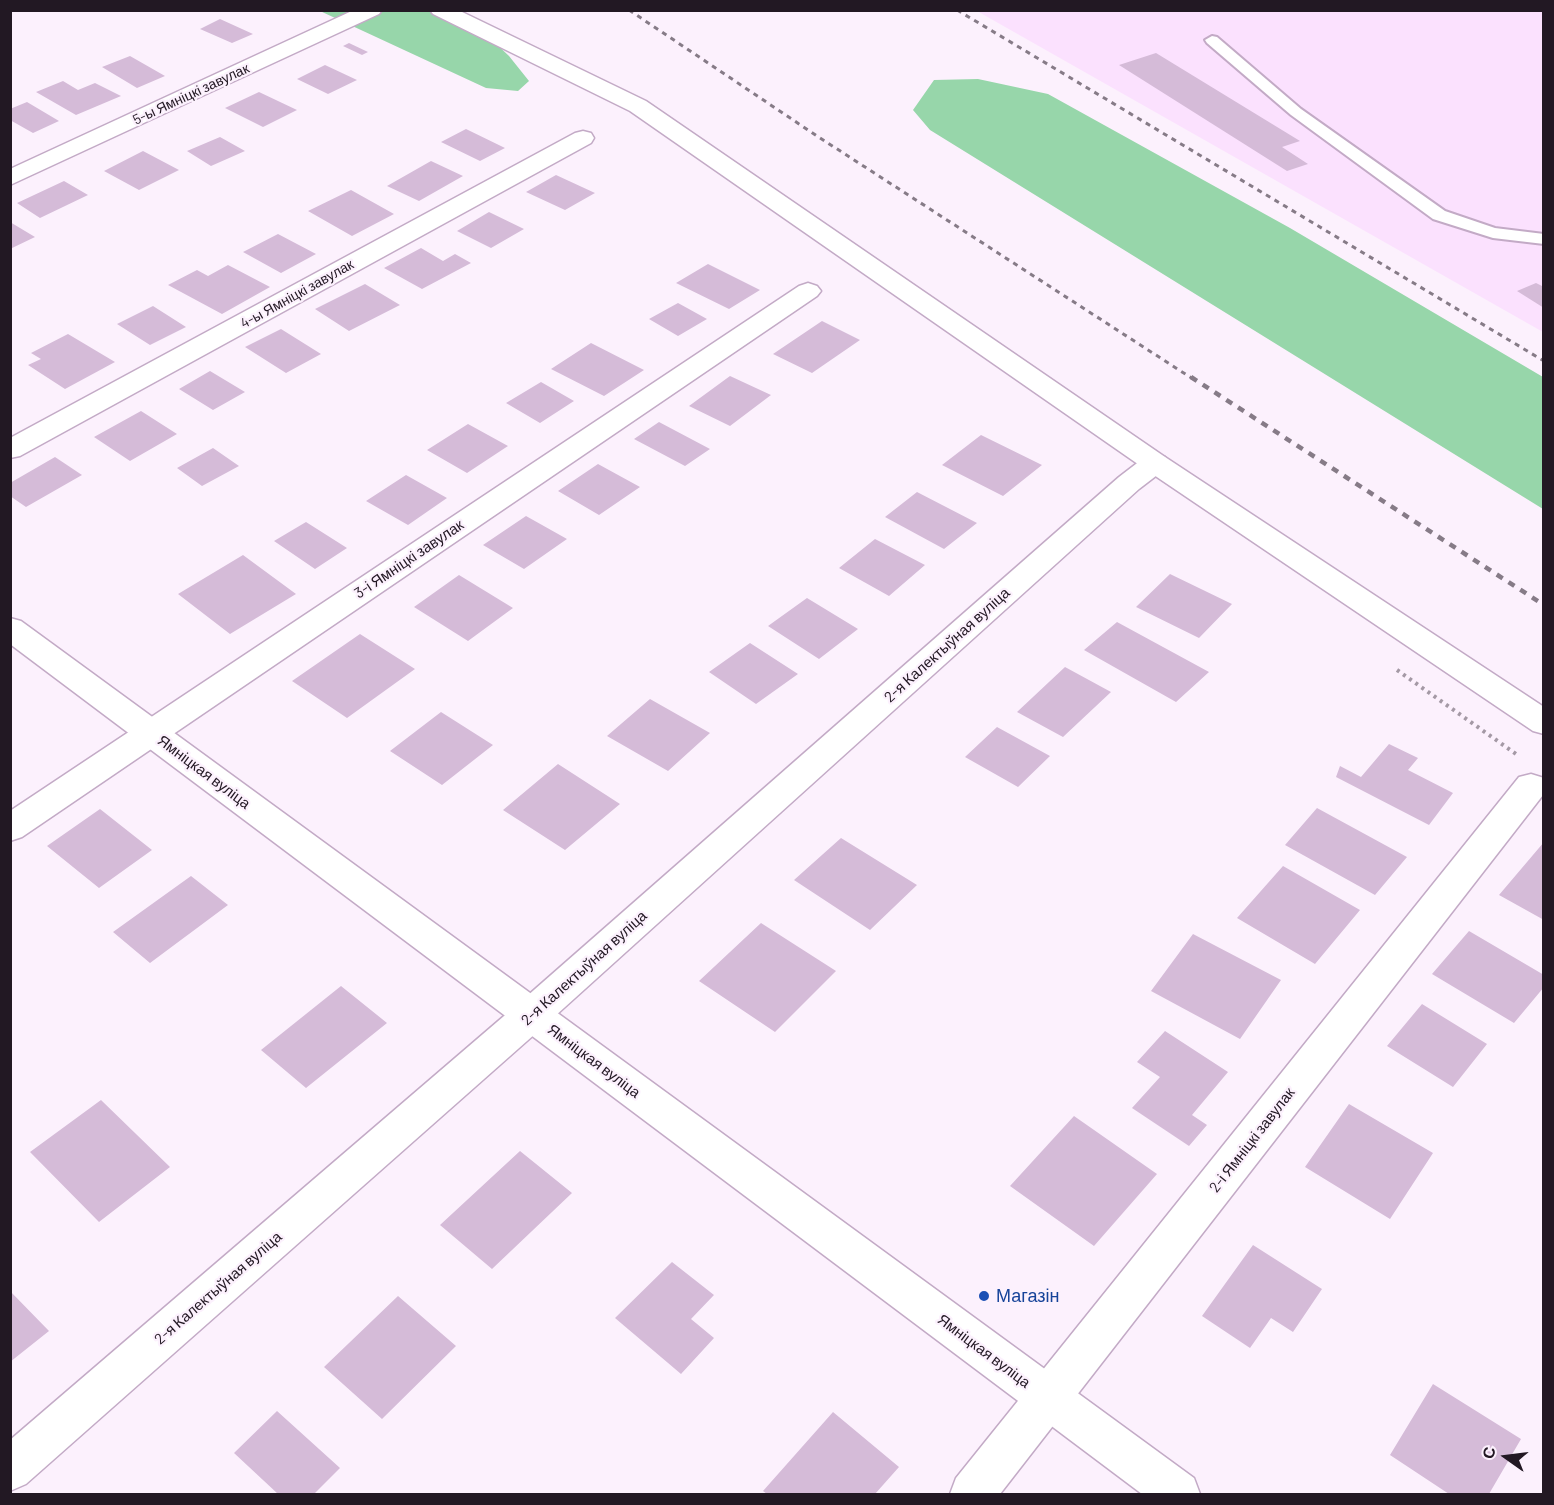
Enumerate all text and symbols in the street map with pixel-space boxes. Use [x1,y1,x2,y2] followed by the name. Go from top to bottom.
[130,60,252,128] street label: 5-ы Ямніцкі завулак
[237,256,357,332] street label: 4-ы Ямніцкі завулак
[351,516,467,602] street label: 3-і Ямніцкі завулак
[881,584,1013,706] street label: 2-я Калектыўная вуліца
[154,731,254,813] street label: Ямніцкая вуліца
[518,907,650,1029] street label: 2-я Калектыўная вуліца
[544,1020,644,1102] street label: Ямніцкая вуліца
[1205,1084,1299,1196] street label: 2-і Ямніцкі завулак
[151,1228,285,1348] street label: 2-я Калектыўная вуліца
[996,1285,1059,1307] place label: Магазін
[977,1289,991,1303] marker: Магазін
[934,1310,1034,1392] street label: Ямніцкая вуліца
[1476,1427,1536,1487] north arrow
[1477,1445,1499,1460] text: С

